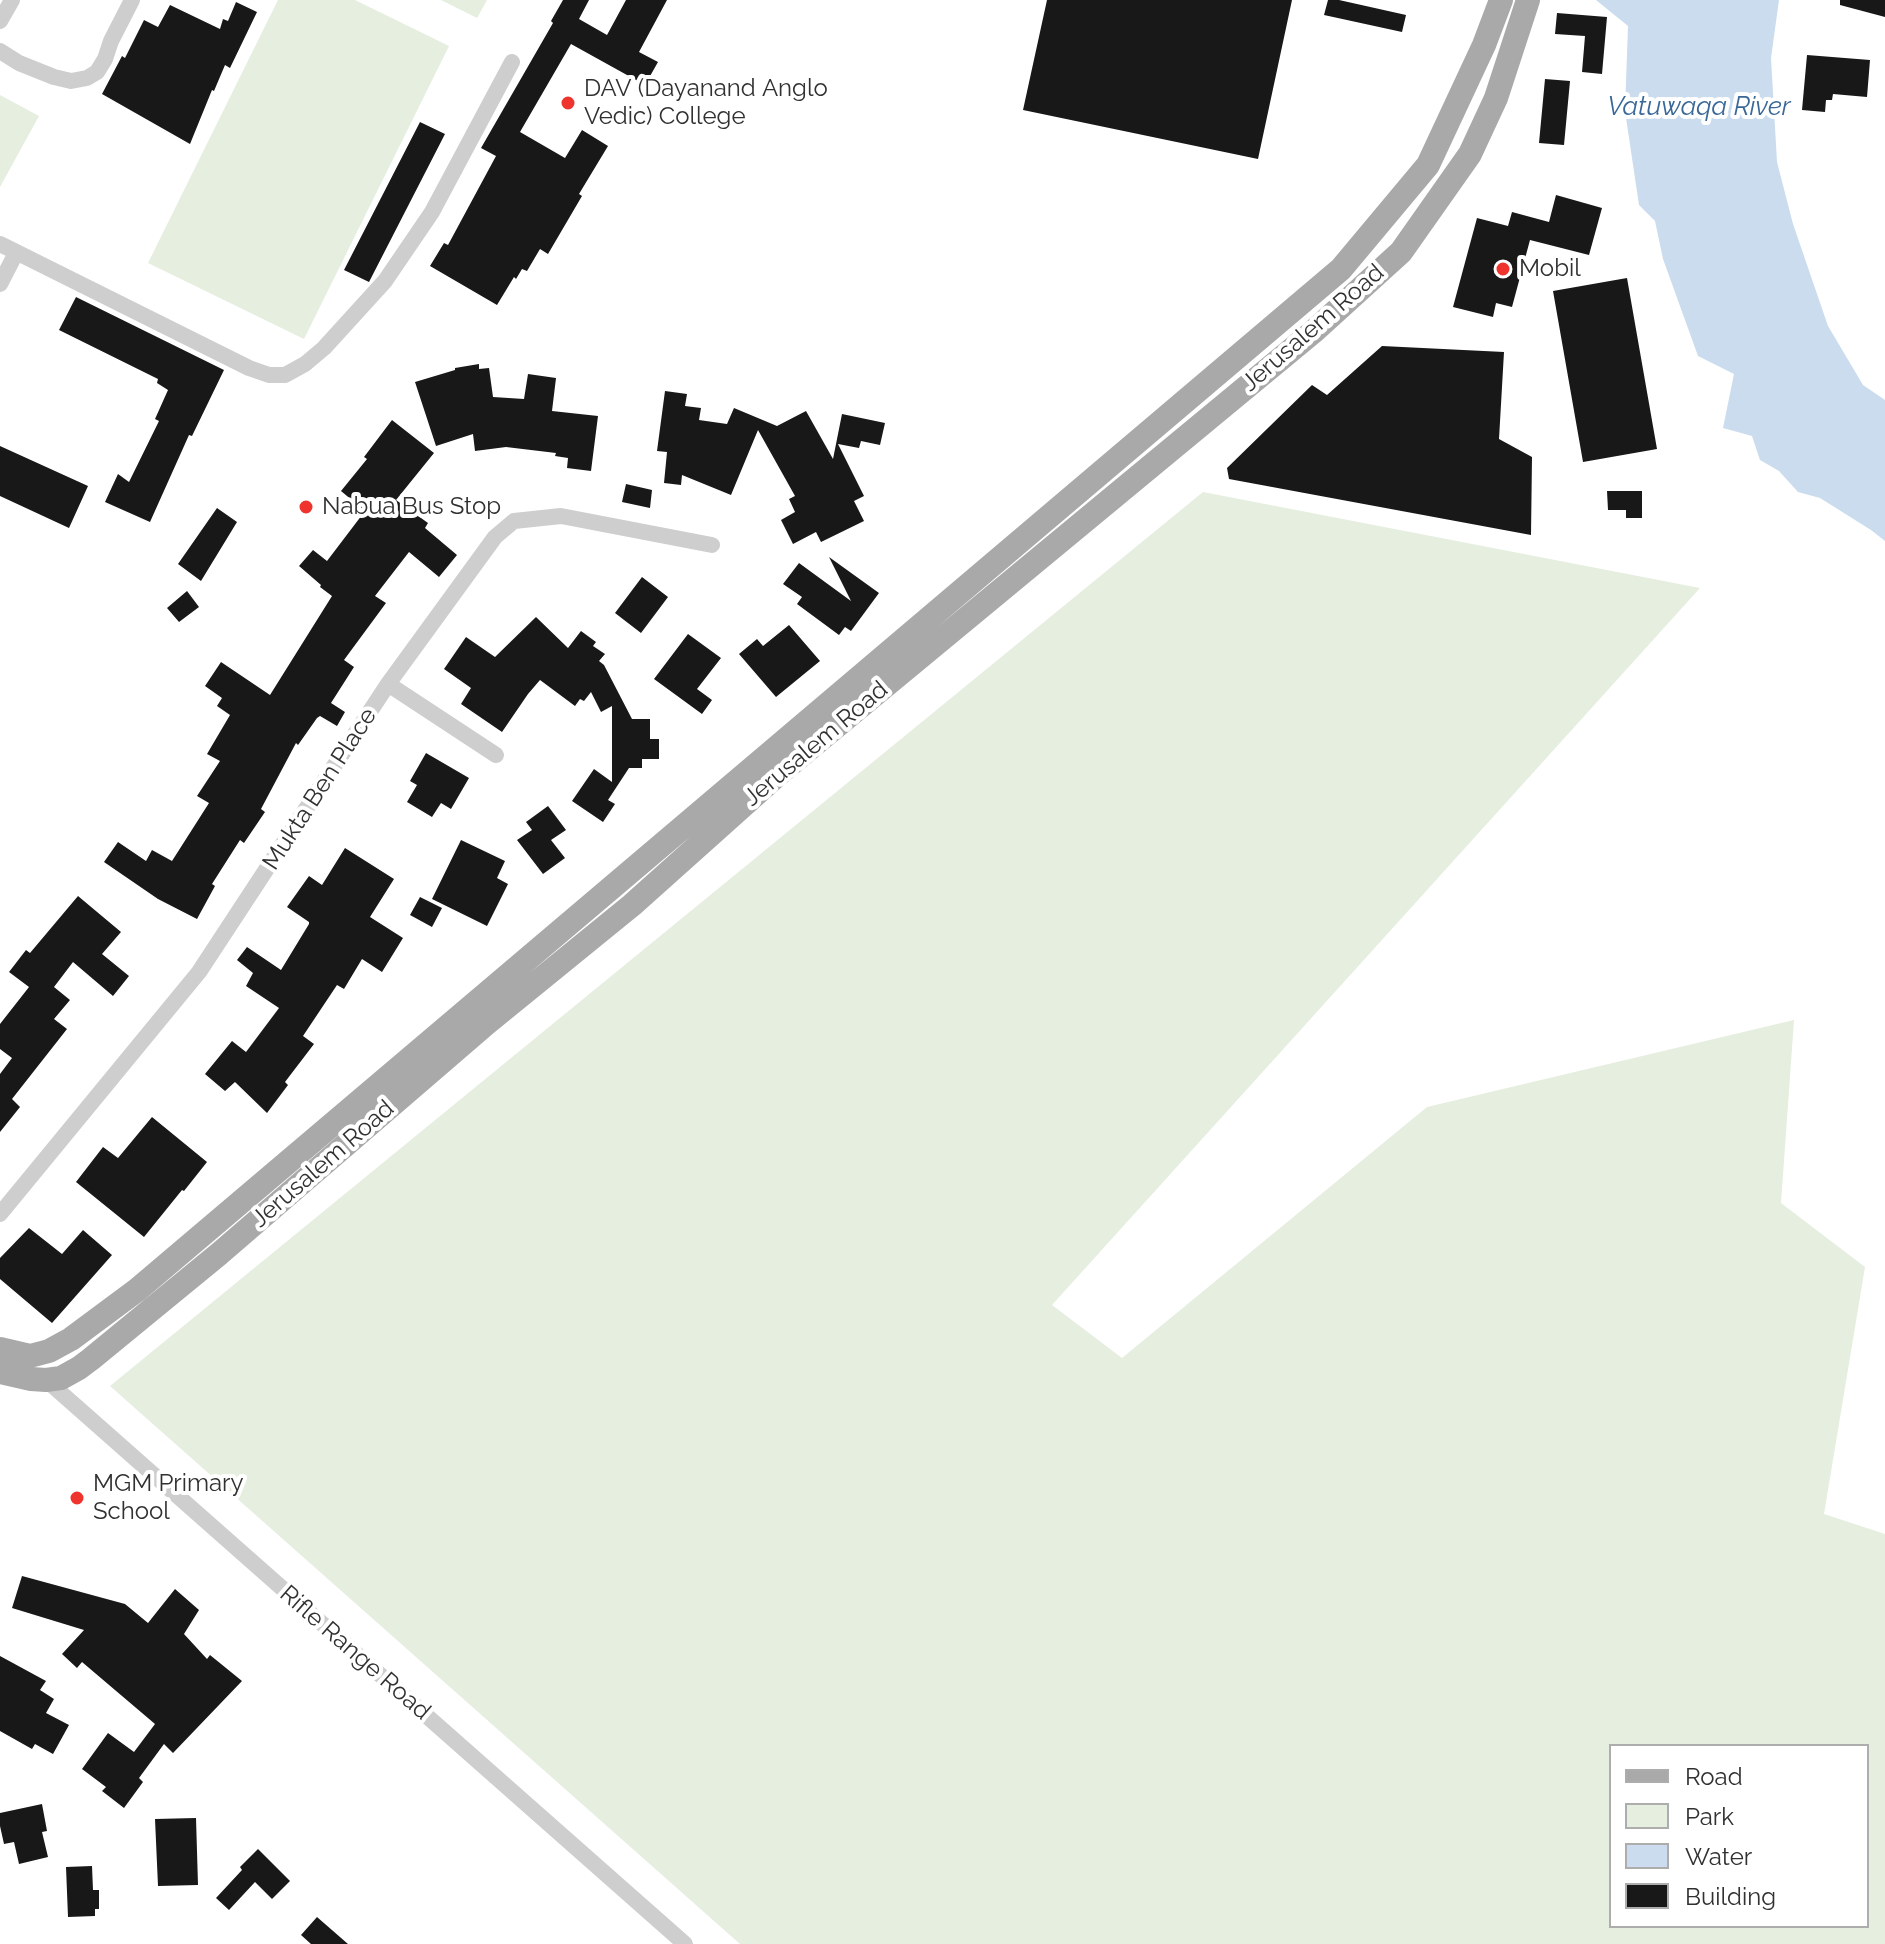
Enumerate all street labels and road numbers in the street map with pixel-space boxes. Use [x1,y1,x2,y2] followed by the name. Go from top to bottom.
[1236,258,1390,398] street label: Jerusalem Road
[738,675,894,813] street label: Jerusalem Road
[257,703,383,875] street label: Mukta Ben Place
[246,1094,400,1234] street label: Jerusalem Road
[274,1580,436,1726] street label: Rifle Range Road

